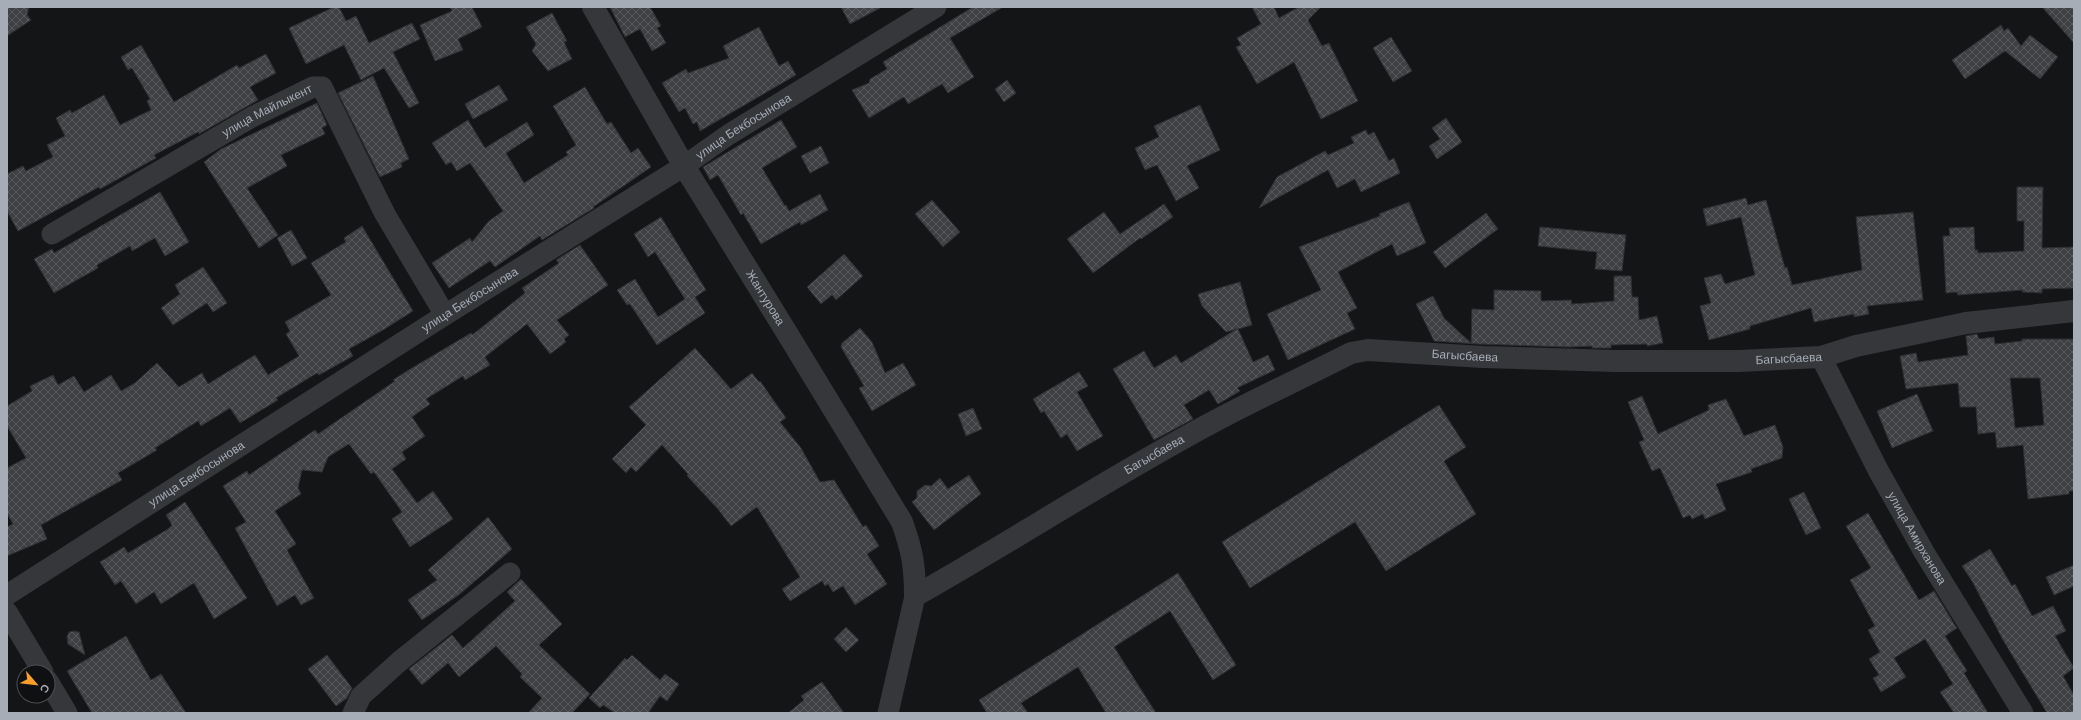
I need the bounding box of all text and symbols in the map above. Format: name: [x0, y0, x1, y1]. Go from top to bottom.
street label: улица Майлыкент: [219, 80, 315, 141]
street label: улица Бекбосынова: [693, 90, 795, 163]
street label: улица Бекбосынова: [419, 263, 521, 336]
street label: Жантурова: [742, 267, 789, 329]
street label: Багысбаева: [1431, 346, 1499, 365]
street label: Багысбаева: [1755, 349, 1823, 368]
street label: Багысбаева: [1121, 431, 1187, 478]
street label: улица Бекбосынова: [146, 437, 248, 510]
street label: улица Амирханова: [1884, 489, 1950, 588]
north arrow: [16, 664, 56, 704]
text: С: [37, 682, 53, 696]

